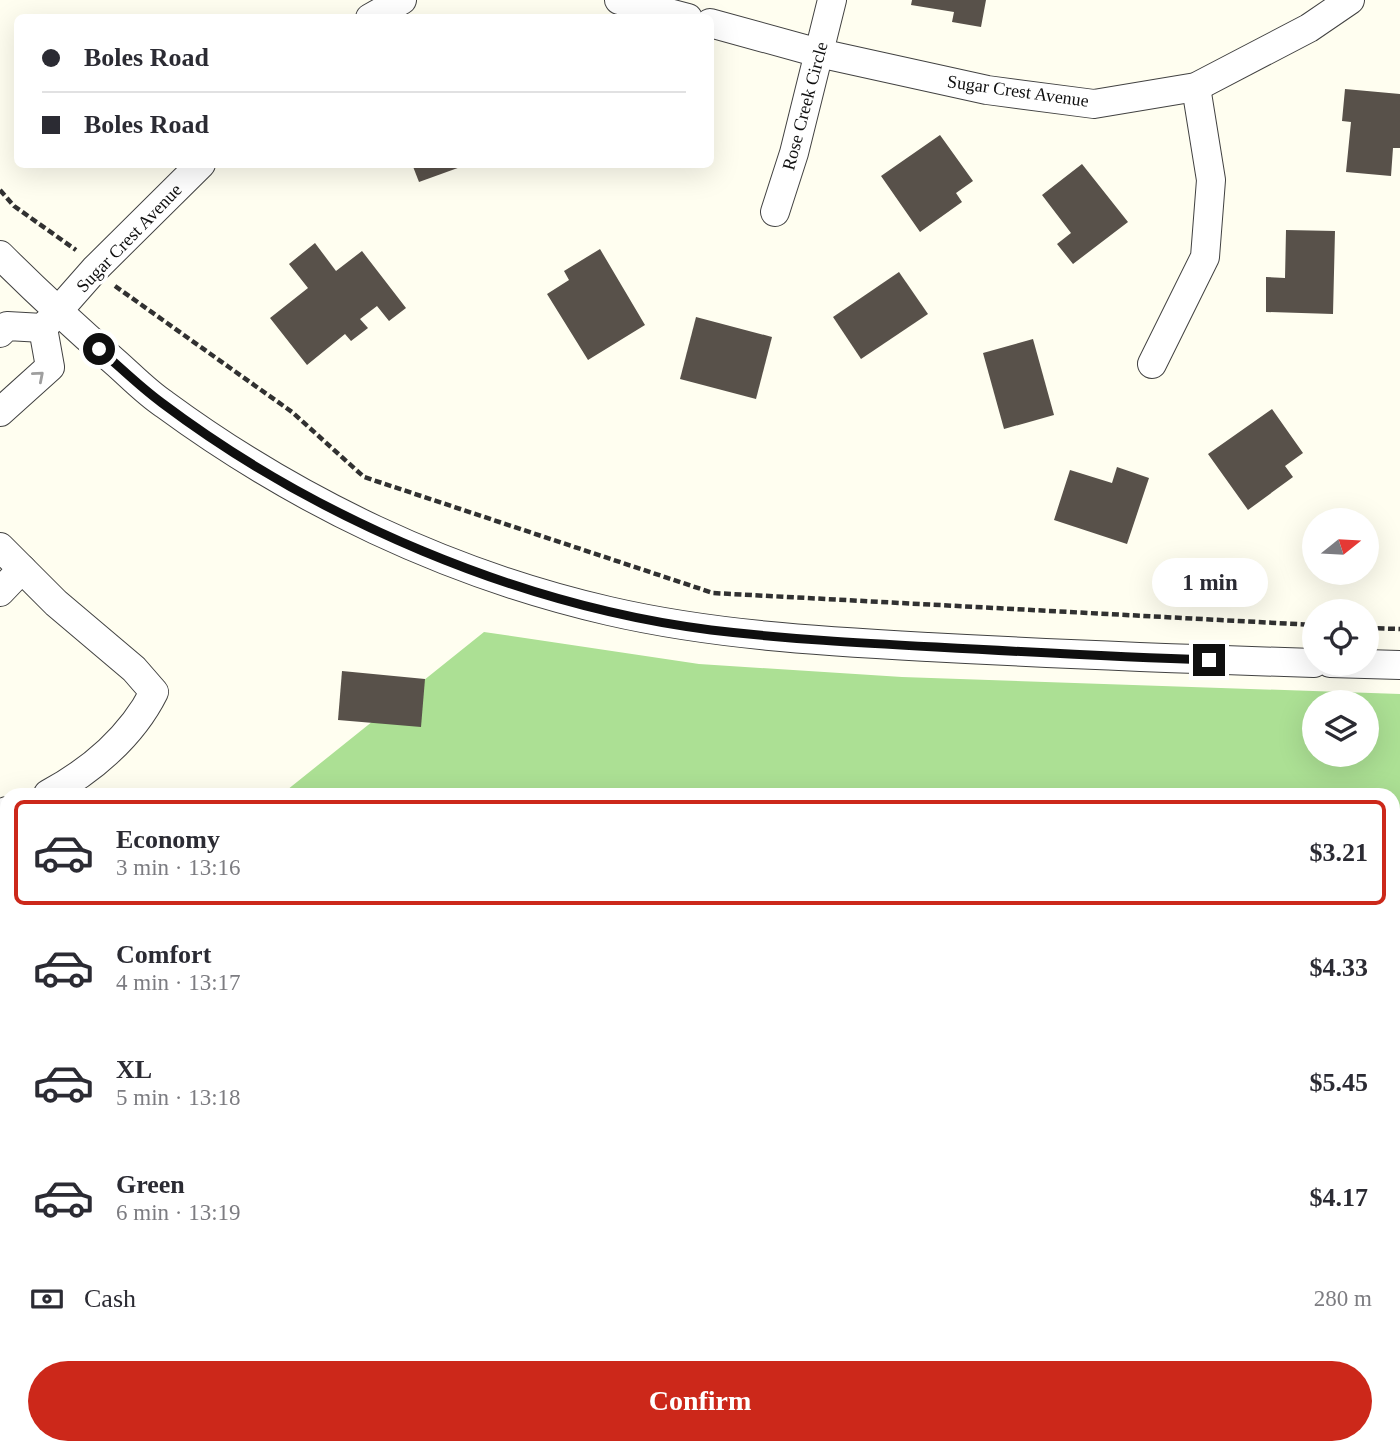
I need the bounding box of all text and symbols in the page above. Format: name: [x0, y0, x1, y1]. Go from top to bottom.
street label: Rose Creek Circle: [778, 40, 832, 172]
text: Boles Road: [84, 43, 209, 72]
street label: Sugar Crest Avenue: [946, 71, 1090, 111]
text: Boles Road: [84, 110, 209, 139]
street label: Sugar Crest Avenue: [72, 180, 186, 296]
route start: [83, 333, 115, 365]
one-way arrow: [31, 372, 44, 384]
north arrow: [1302, 508, 1379, 584]
map controls: [1302, 508, 1379, 767]
callout: 1 min: [1151, 558, 1267, 608]
text: 1 min: [1182, 570, 1238, 595]
button: locate: [1302, 599, 1379, 676]
route end: [1193, 644, 1225, 676]
button: layers: [1302, 690, 1379, 767]
icon: car: [32, 821, 95, 884]
text: Economy: [116, 825, 220, 854]
text: $3.21: [1310, 838, 1368, 867]
text: 3 min · 13:16: [116, 855, 241, 880]
icon: car: [32, 936, 95, 999]
text: Comfort: [116, 940, 211, 969]
text: $4.33: [1310, 953, 1368, 982]
text: 4 min · 13:17: [116, 970, 241, 995]
icon: car: [32, 1051, 95, 1114]
text: XL: [116, 1055, 152, 1084]
text: $5.45: [1310, 1068, 1368, 1097]
text: 5 min · 13:18: [116, 1085, 241, 1110]
icon: car: [32, 1166, 95, 1229]
text: Green: [116, 1170, 185, 1199]
text: $4.17: [1310, 1183, 1368, 1212]
text: 6 min · 13:19: [116, 1200, 241, 1225]
icon: cash: [28, 1280, 66, 1318]
text: Cash: [84, 1284, 136, 1313]
text: 280 m: [1314, 1286, 1372, 1311]
button: Confirm: [28, 1361, 1372, 1441]

